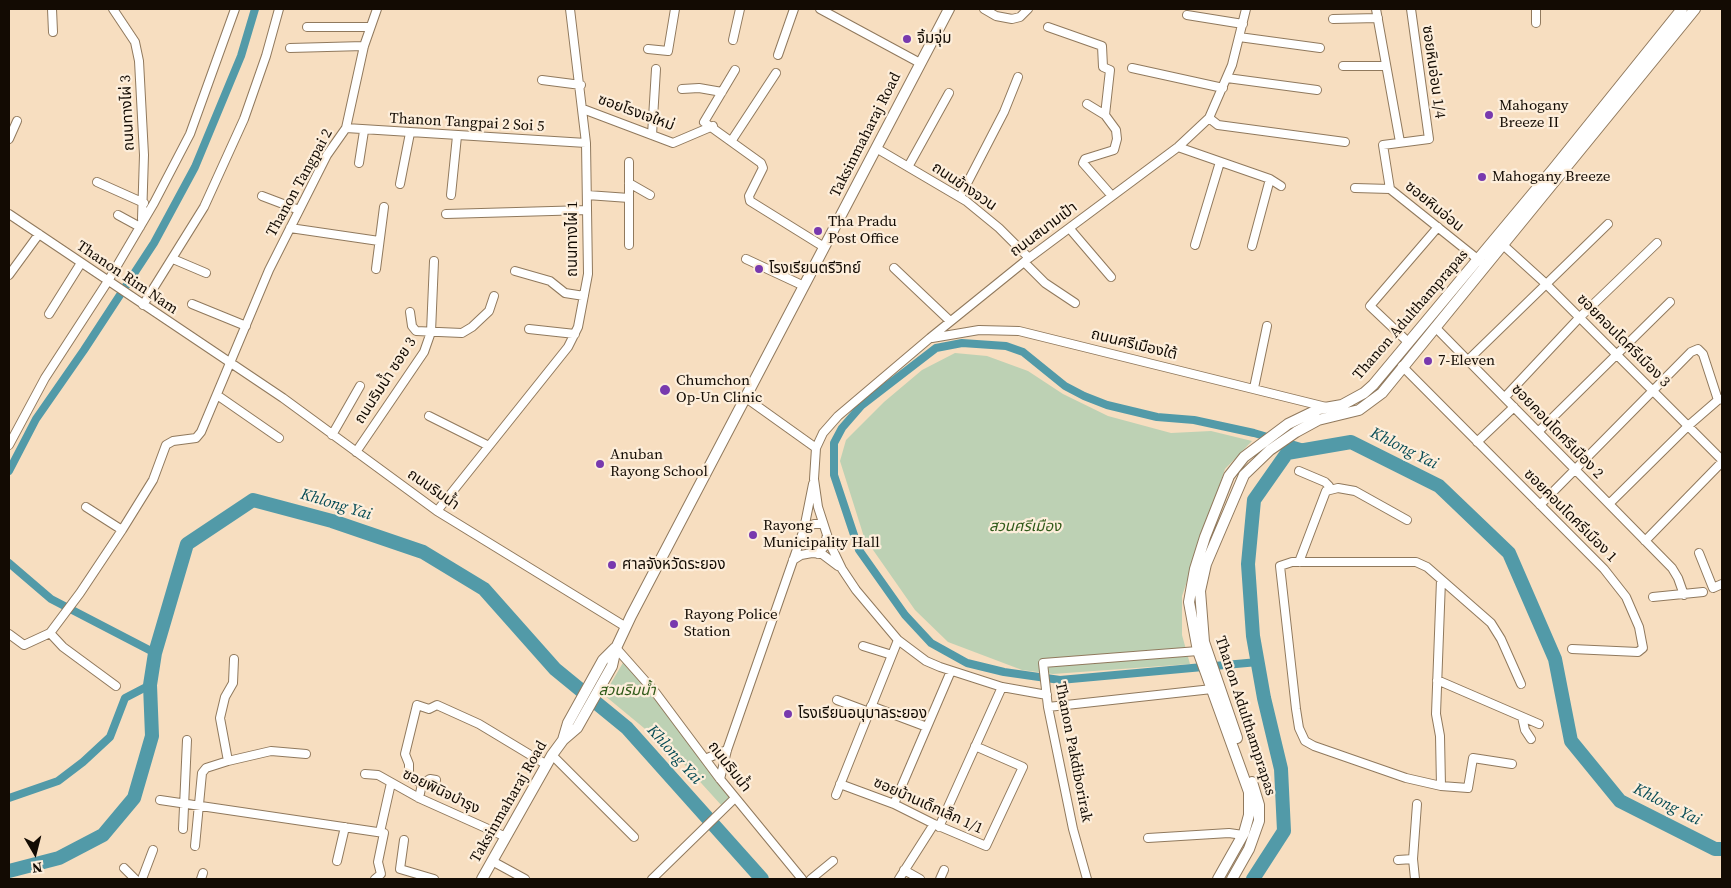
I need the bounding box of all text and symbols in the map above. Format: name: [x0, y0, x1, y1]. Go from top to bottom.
street label: ซอยหินอ่อน 1/4: [1418, 24, 1448, 120]
place label: จิ้มจุ่ม: [917, 30, 951, 48]
marker: จิ้มจุ่ม: [901, 33, 913, 45]
street label: Taksinmaharaj Road: [827, 70, 905, 200]
street label: ถนนทางไผ่ 3: [117, 75, 139, 151]
street label: ซอยโรงเจใหม่: [595, 91, 677, 135]
place label: Mahogany Breeze II: [1499, 97, 1568, 132]
marker: Mahogany Breeze II: [1483, 109, 1495, 121]
street label: Thanon Tangpai 2 Soi 5: [389, 110, 545, 136]
street label: Thanon Tangpai 2: [263, 126, 337, 240]
street label: ถนนข้างจวน: [928, 159, 1000, 215]
place label: Mahogany Breeze: [1492, 168, 1610, 186]
marker: Mahogany Breeze: [1476, 171, 1488, 183]
street label: ซอยหินอ่อน: [1401, 178, 1467, 236]
street label: ถนนสนามเป้า: [1007, 199, 1081, 261]
street label: ถนนทางไผ่ 1: [564, 201, 582, 277]
place label: Tha Pradu Post Office: [828, 213, 899, 248]
marker: Tha Pradu Post Office: [812, 225, 824, 237]
street label: Thanon Rim Nam: [73, 237, 181, 319]
street label: Thanon Adulthamprapas: [1350, 246, 1472, 384]
place label: โรงเรียนตรีวิทย์: [769, 260, 861, 278]
marker: โรงเรียนตรีวิทย์: [753, 263, 765, 275]
street label: ซอยคอนโดศรีเมือง 3: [1573, 291, 1673, 391]
street label: ถนนศรีเมืองใต้: [1089, 326, 1179, 364]
street label: ถนนริมน้ำ ซอย 3: [351, 334, 421, 428]
place label: 7-Eleven: [1438, 352, 1495, 370]
marker: 7-Eleven: [1422, 355, 1434, 367]
place label: Chumchon Op-Un Clinic: [676, 372, 762, 407]
street label: ซอยคอนโดศรีเมือง 2: [1507, 381, 1607, 483]
marker: Chumchon Op-Un Clinic: [658, 383, 672, 397]
water label: Khlong Yai: [1367, 424, 1441, 474]
place label: Anuban Rayong School: [610, 446, 708, 481]
marker: Anuban Rayong School: [594, 458, 606, 470]
street label: ถนนริมน้ำ: [404, 466, 462, 514]
street label: ซอยคอนโดศรีเมือง 1: [1520, 466, 1620, 566]
water label: Khlong Yai: [298, 485, 374, 525]
place label: Rayong Municipality Hall: [763, 517, 880, 552]
park label: สวนศรีเมือง: [989, 518, 1061, 536]
marker: Rayong Municipality Hall: [747, 529, 759, 541]
place label: ศาลจังหวัดระยอง: [622, 556, 725, 574]
marker: ศาลจังหวัดระยอง: [606, 559, 618, 571]
place label: Rayong Police Station: [684, 606, 778, 641]
marker: Rayong Police Station: [668, 618, 680, 630]
street label: Thanon Adulthamprapas: [1211, 634, 1279, 798]
street label: Thanon Pakdiborirak: [1051, 680, 1095, 824]
park label: สวนริมน้ำ: [599, 682, 655, 700]
place label: โรงเรียนอนุบาลระยอง: [798, 705, 927, 723]
marker: โรงเรียนอนุบาลระยอง: [782, 708, 794, 720]
water label: Khlong Yai: [642, 721, 706, 789]
street label: Taksinmaharaj Road: [467, 738, 551, 866]
street label: ถนนริมน้ำ: [704, 738, 754, 796]
street label: ซอยพินิจบำรุง: [399, 766, 483, 818]
street label: ซอยบ้านเด็กเล็ก 1/1: [870, 774, 986, 838]
water label: Khlong Yai: [1630, 780, 1704, 830]
north arrow: [10, 828, 60, 878]
text: N: [31, 857, 44, 878]

